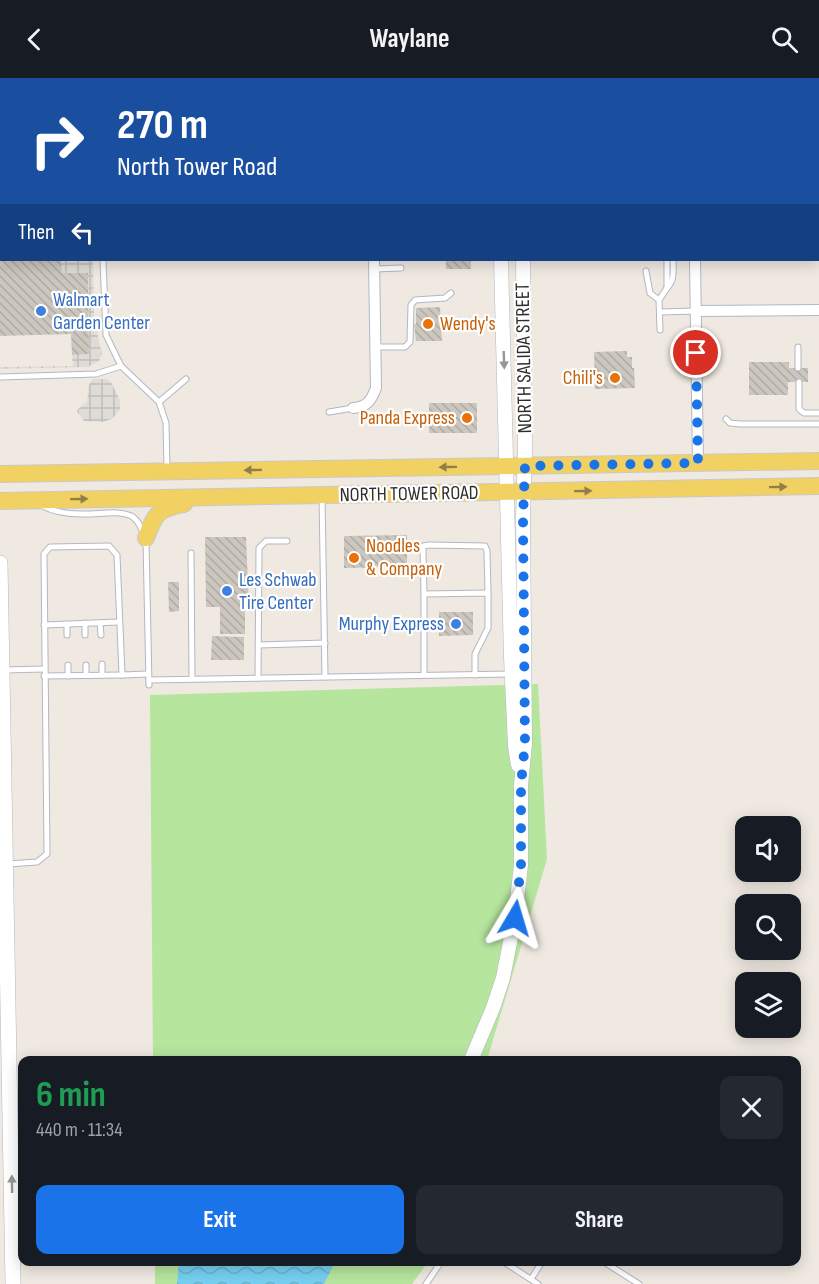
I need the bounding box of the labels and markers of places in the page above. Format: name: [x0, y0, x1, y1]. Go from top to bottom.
place label: Walmart Garden Center: [53, 288, 150, 335]
marker: Walmart Garden Center: [34, 304, 48, 318]
place label: Wendy's: [440, 312, 496, 336]
marker: Wendy's: [421, 317, 435, 331]
pin: [670, 327, 721, 378]
place label: Chili's: [563, 366, 603, 390]
marker: Chili's: [608, 371, 622, 385]
place label: Panda Express: [360, 406, 455, 430]
marker: Panda Express: [460, 411, 474, 425]
place label: Noodles & Company: [366, 534, 442, 581]
marker: Noodles & Company: [347, 551, 361, 565]
place label: Les Schwab Tire Center: [239, 568, 317, 615]
marker: Les Schwab Tire Center: [220, 584, 234, 598]
place label: Murphy Express: [339, 612, 444, 636]
marker: Murphy Express: [449, 617, 463, 631]

